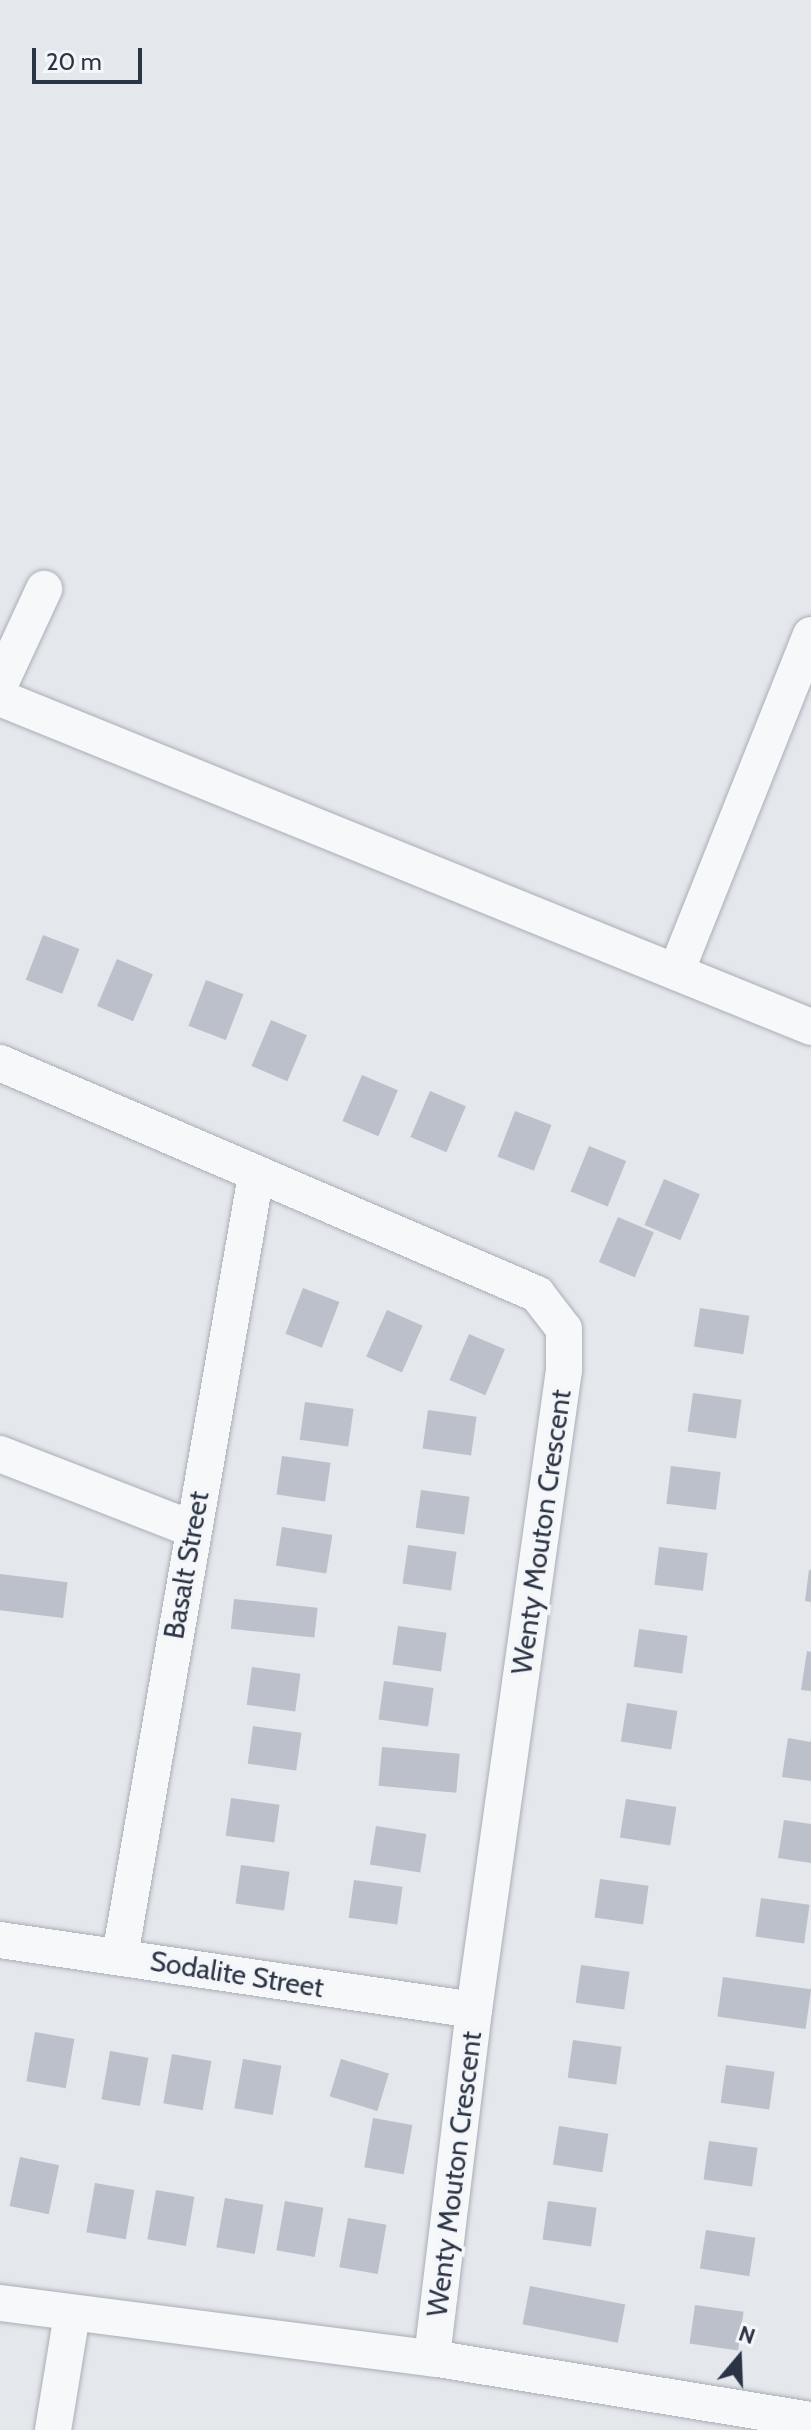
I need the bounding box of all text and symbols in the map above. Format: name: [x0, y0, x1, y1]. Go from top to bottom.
scale bar: [36, 32, 146, 82]
text: 20 m: [46, 47, 102, 76]
street label: Wenty Mouton Crescent: [504, 1387, 578, 1677]
street label: Basalt Street: [156, 1489, 216, 1641]
street label: Sodalite Street: [148, 1944, 326, 2004]
street label: Wenty Mouton Crescent: [420, 2029, 488, 2319]
north arrow: [699, 2318, 779, 2398]
text: N: [735, 2320, 759, 2350]

